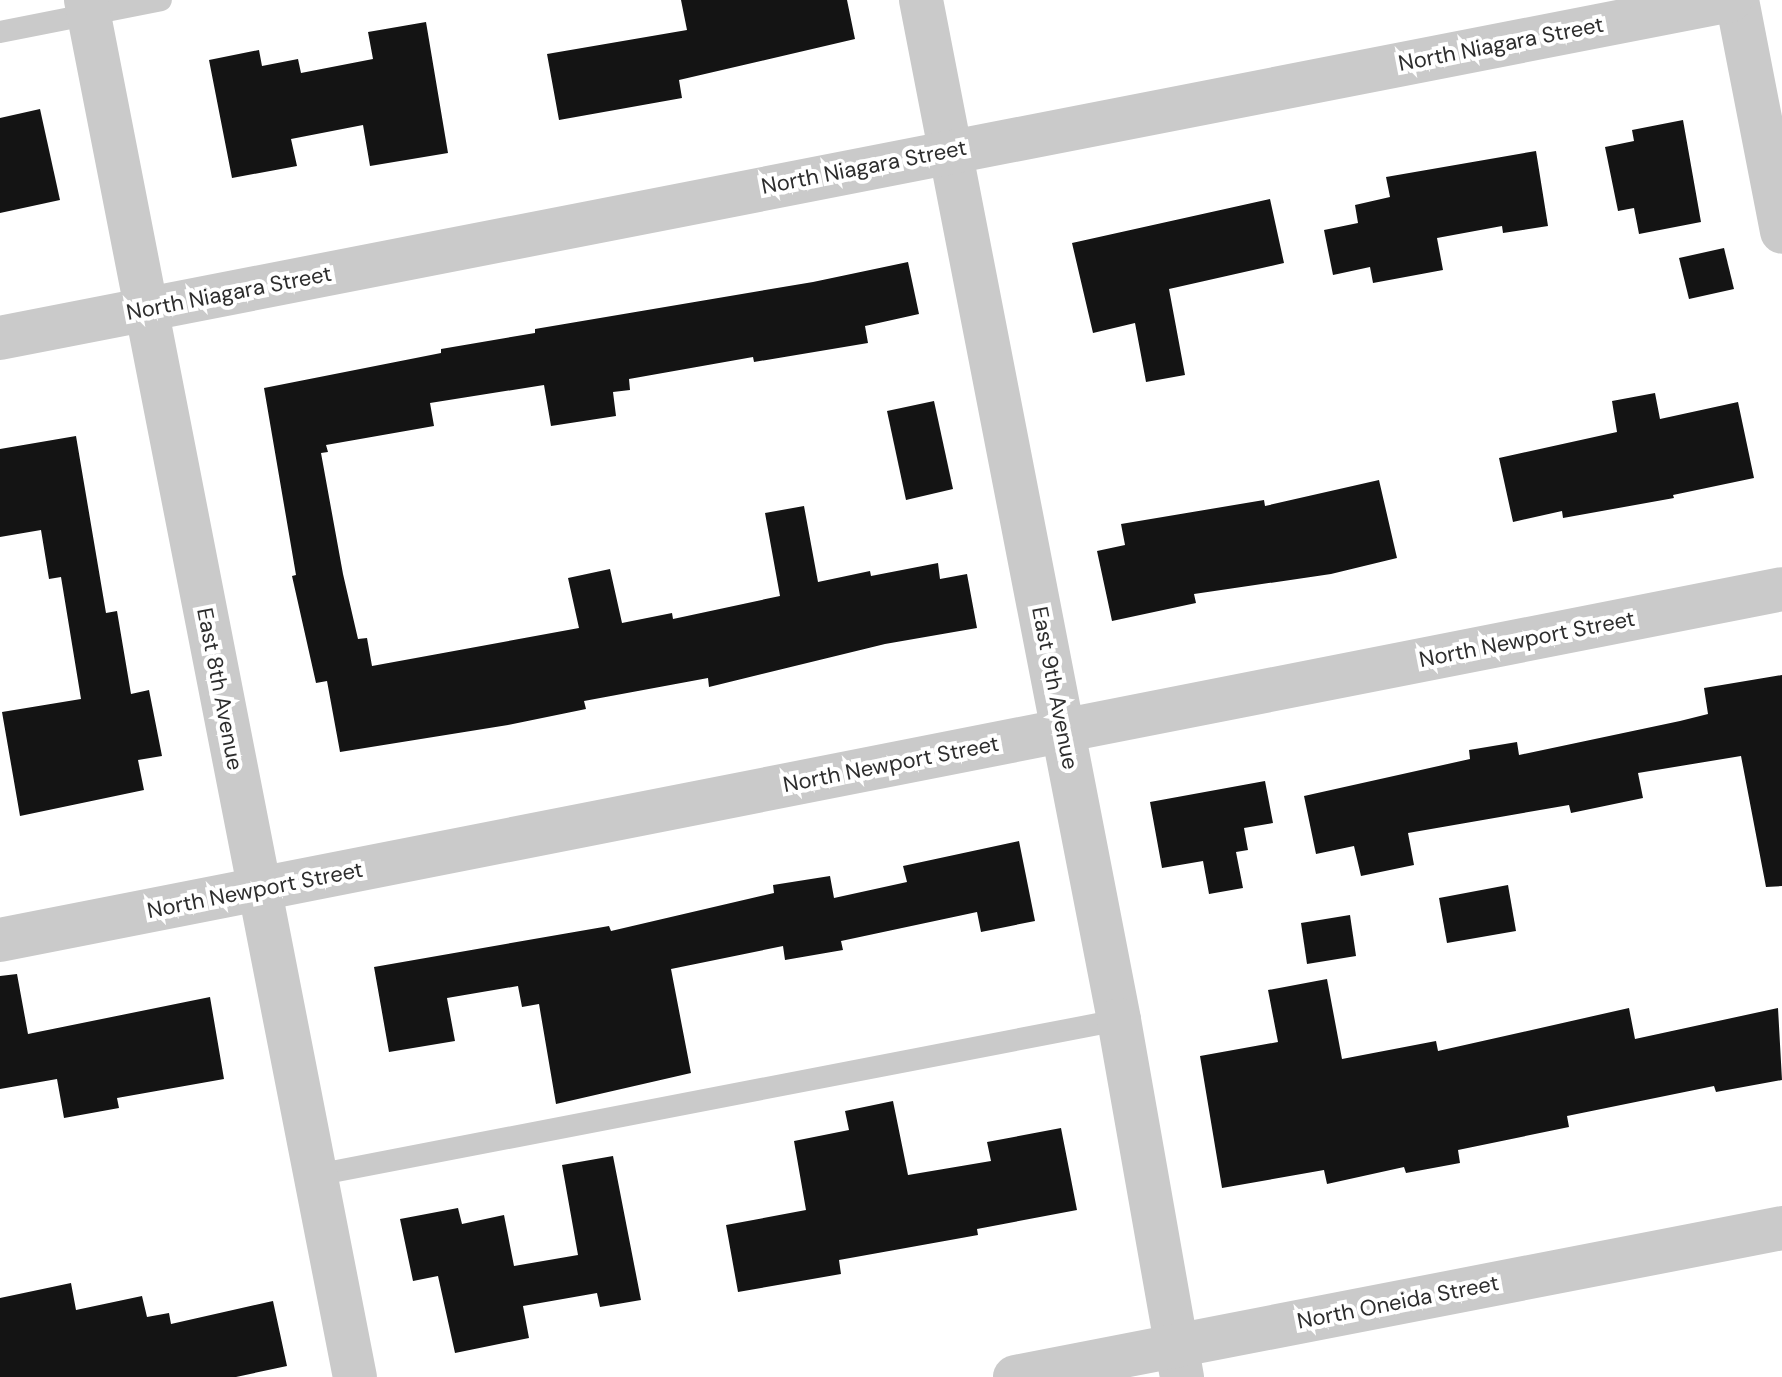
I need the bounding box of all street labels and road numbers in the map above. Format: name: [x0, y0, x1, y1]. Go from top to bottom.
street label: North Niagara Street: [1396, 11, 1606, 77]
street label: North Niagara Street: [759, 134, 969, 200]
street label: North Niagara Street: [124, 260, 334, 326]
street label: East 9th Avenue: [1026, 604, 1084, 772]
street label: North Newport Street: [1417, 605, 1637, 673]
street label: East 8th Avenue: [191, 606, 249, 772]
street label: North Newport Street: [781, 730, 1001, 798]
street label: North Newport Street: [145, 856, 365, 924]
street label: North Oneida Street: [1295, 1269, 1501, 1335]

